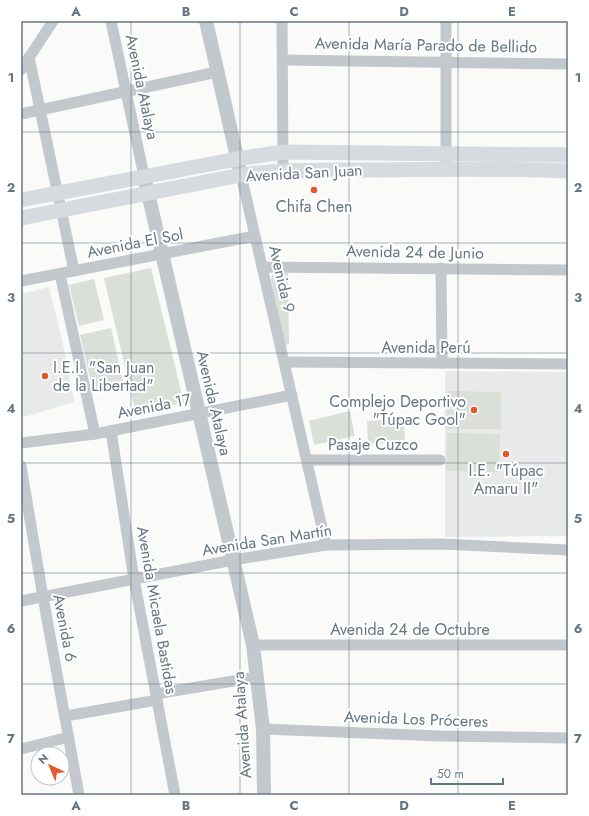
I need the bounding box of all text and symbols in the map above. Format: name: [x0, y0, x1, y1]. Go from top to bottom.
text: A: [70, 2, 81, 21]
text: B: [182, 2, 191, 21]
text: C: [289, 2, 299, 21]
text: D: [399, 2, 409, 21]
text: E: [508, 2, 516, 21]
street label: Avenida Atalaya: [120, 32, 164, 142]
street label: Avenida María Parado de Bellido: [315, 32, 538, 58]
text: 1: [8, 68, 14, 87]
text: 1: [575, 68, 581, 87]
street label: Avenida San Juan: [245, 158, 363, 188]
text: 2: [7, 178, 15, 197]
text: 2: [574, 178, 582, 197]
marker: Chifa Chen: [309, 185, 319, 195]
place label: Chifa Chen: [276, 195, 352, 218]
street label: Avenida El Sol: [85, 222, 185, 264]
street label: Avenida 24 de Junio: [346, 239, 484, 265]
street label: Avenida 9: [263, 243, 301, 315]
text: 3: [7, 288, 15, 307]
text: 3: [574, 288, 582, 307]
street label: Avenida Perú: [381, 336, 471, 359]
street label: Avenida Atalaya: [191, 348, 237, 458]
place label: I.E.I. "San Juan de la Libertad": [53, 356, 154, 397]
marker: I.E.I. "San Juan de la Libertad": [40, 371, 50, 381]
street label: Avenida 17: [115, 387, 193, 424]
place label: Complejo Deportivo "Túpac Gool": [329, 390, 466, 431]
text: 4: [6, 399, 16, 418]
text: 4: [573, 399, 583, 418]
marker: Complejo Deportivo "Túpac Gool": [469, 405, 479, 415]
street label: Pasaje Cuzco: [328, 433, 418, 456]
marker: I.E. "Túpac Amaru II": [501, 449, 511, 459]
place label: I.E. "Túpac Amaru II": [469, 459, 543, 500]
text: 5: [7, 509, 15, 528]
text: 5: [574, 509, 582, 528]
street label: Avenida San Martín: [200, 518, 334, 562]
street label: Avenida Micaela Bastidas: [131, 524, 183, 696]
street label: Avenida 6: [47, 592, 83, 664]
street label: Avenida 24 de Octubre: [330, 618, 490, 641]
text: 6: [7, 619, 16, 638]
text: 6: [574, 619, 583, 638]
street label: Avenida Atalaya: [227, 671, 257, 779]
street label: Avenida Los Próceres: [343, 705, 489, 733]
text: 7: [7, 729, 15, 748]
text: 7: [574, 729, 582, 748]
north arrow: [30, 746, 70, 786]
text: N: [34, 750, 52, 768]
scale bar: [431, 760, 503, 786]
text: 50 m: [437, 765, 464, 783]
text: A: [70, 796, 81, 815]
text: B: [182, 796, 191, 815]
text: C: [289, 796, 299, 815]
text: D: [399, 796, 409, 815]
text: E: [508, 796, 516, 815]

